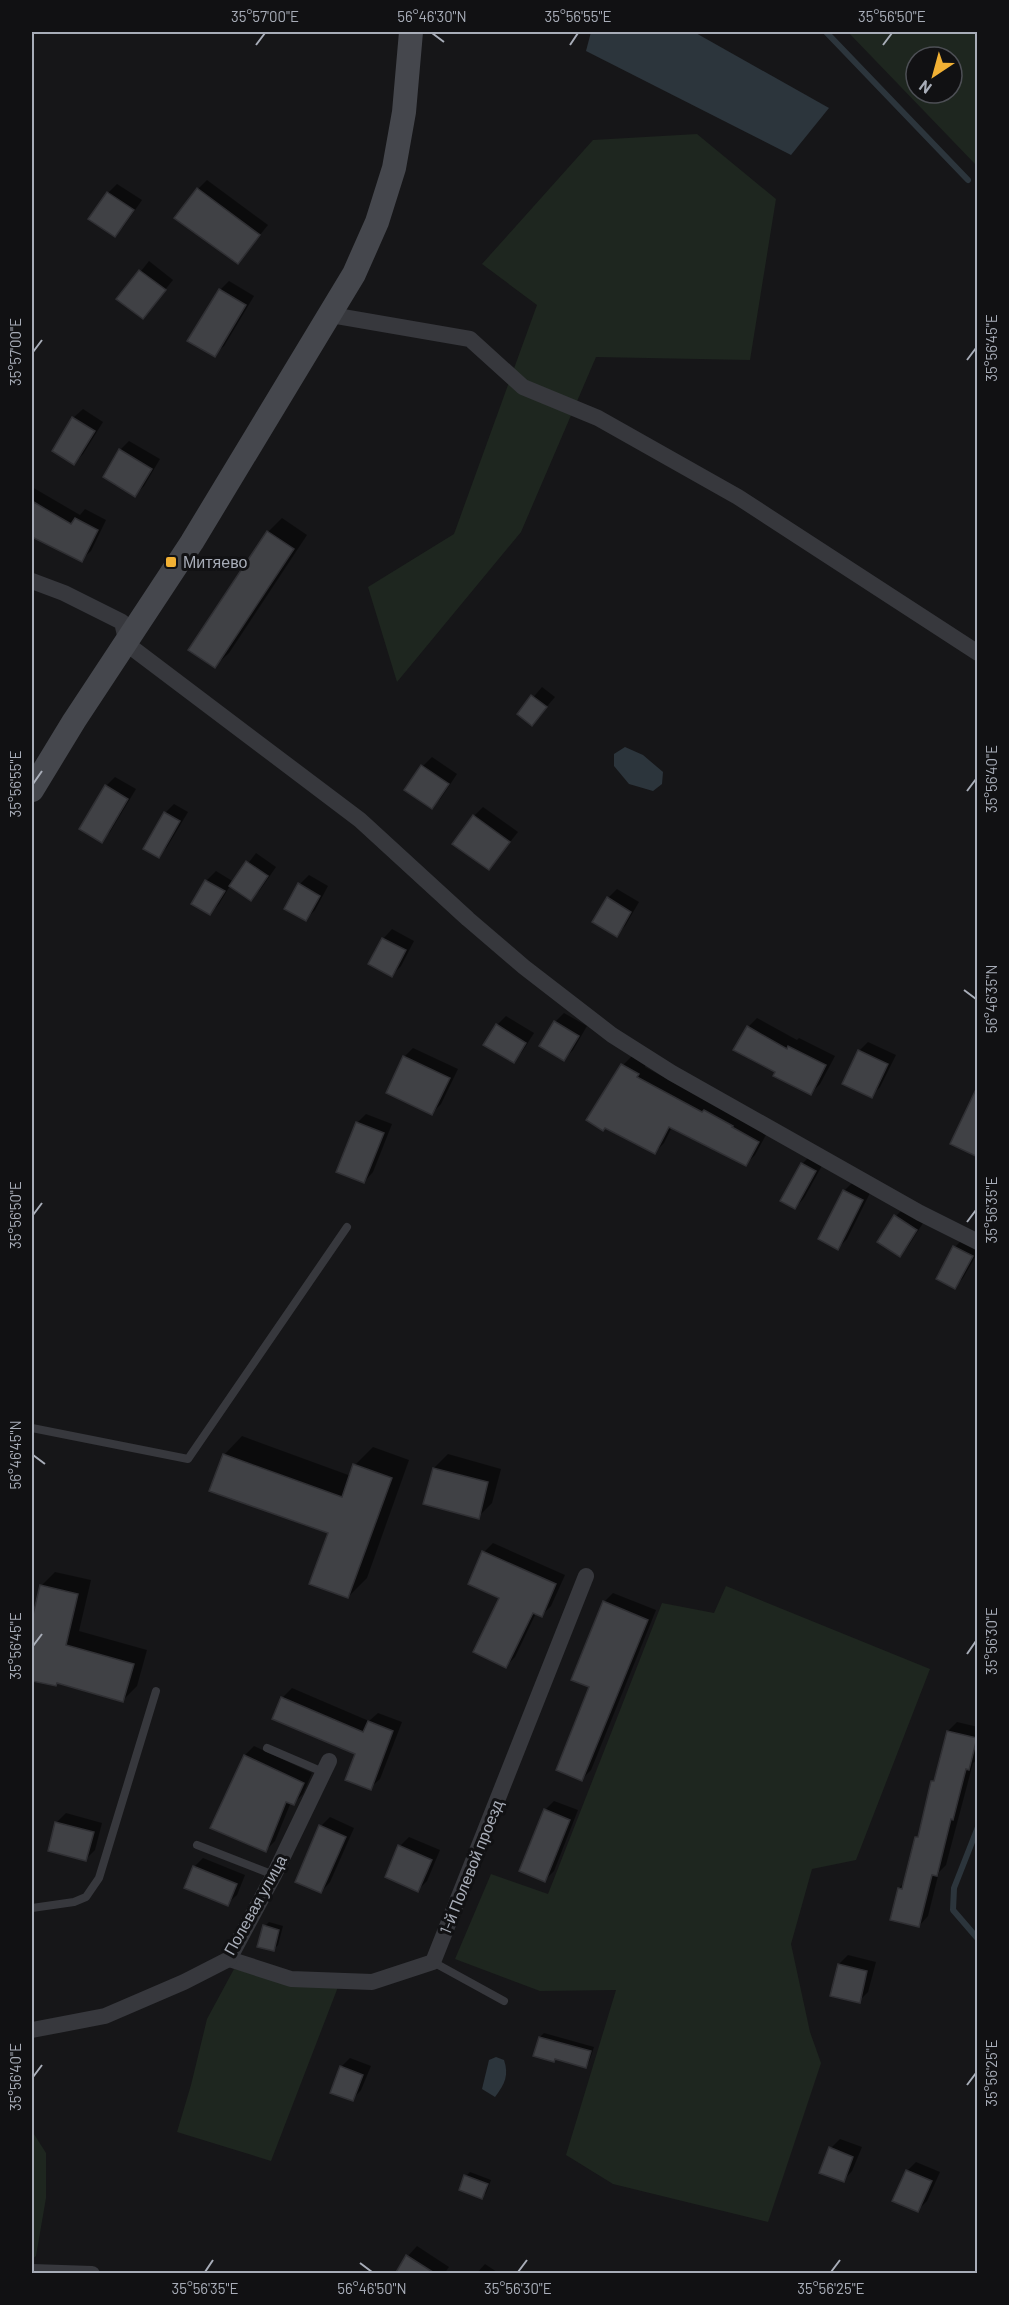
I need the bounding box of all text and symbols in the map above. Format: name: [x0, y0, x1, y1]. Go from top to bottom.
text: 35°57'00"E: [231, 7, 299, 25]
text: 56°46'30"N: [397, 7, 467, 25]
text: 35°56'55"E: [544, 7, 612, 25]
text: 35°56'50"E: [858, 7, 926, 25]
north arrow: [904, 45, 964, 105]
text: N: [915, 77, 935, 98]
text: 35°56'45"E: [982, 314, 1000, 382]
text: 35°57'00"E: [6, 318, 24, 386]
place label: Митяево: [183, 552, 247, 571]
marker: Митяево: [164, 555, 178, 569]
text: 35°56'40"E: [982, 745, 1000, 813]
text: 35°56'55"E: [6, 750, 24, 818]
text: 56°46'35"N: [982, 965, 1000, 1033]
text: 35°56'35"E: [982, 1176, 1000, 1244]
text: 35°56'50"E: [6, 1181, 24, 1249]
text: 56°46'45"N: [6, 1420, 24, 1490]
text: 35°56'30"E: [982, 1607, 1000, 1675]
text: 35°56'45"E: [6, 1612, 24, 1680]
street label: 1-й Полевой проезд: [435, 1796, 506, 1937]
street label: Полевая улица: [219, 1851, 290, 1958]
text: 35°56'25"E: [982, 2039, 1000, 2107]
text: 35°56'40"E: [6, 2043, 24, 2111]
text: 35°56'35"E: [171, 2279, 239, 2297]
text: 56°46'50"N: [337, 2279, 407, 2297]
text: 35°56'30"E: [484, 2279, 552, 2297]
text: 35°56'25"E: [797, 2279, 865, 2297]

